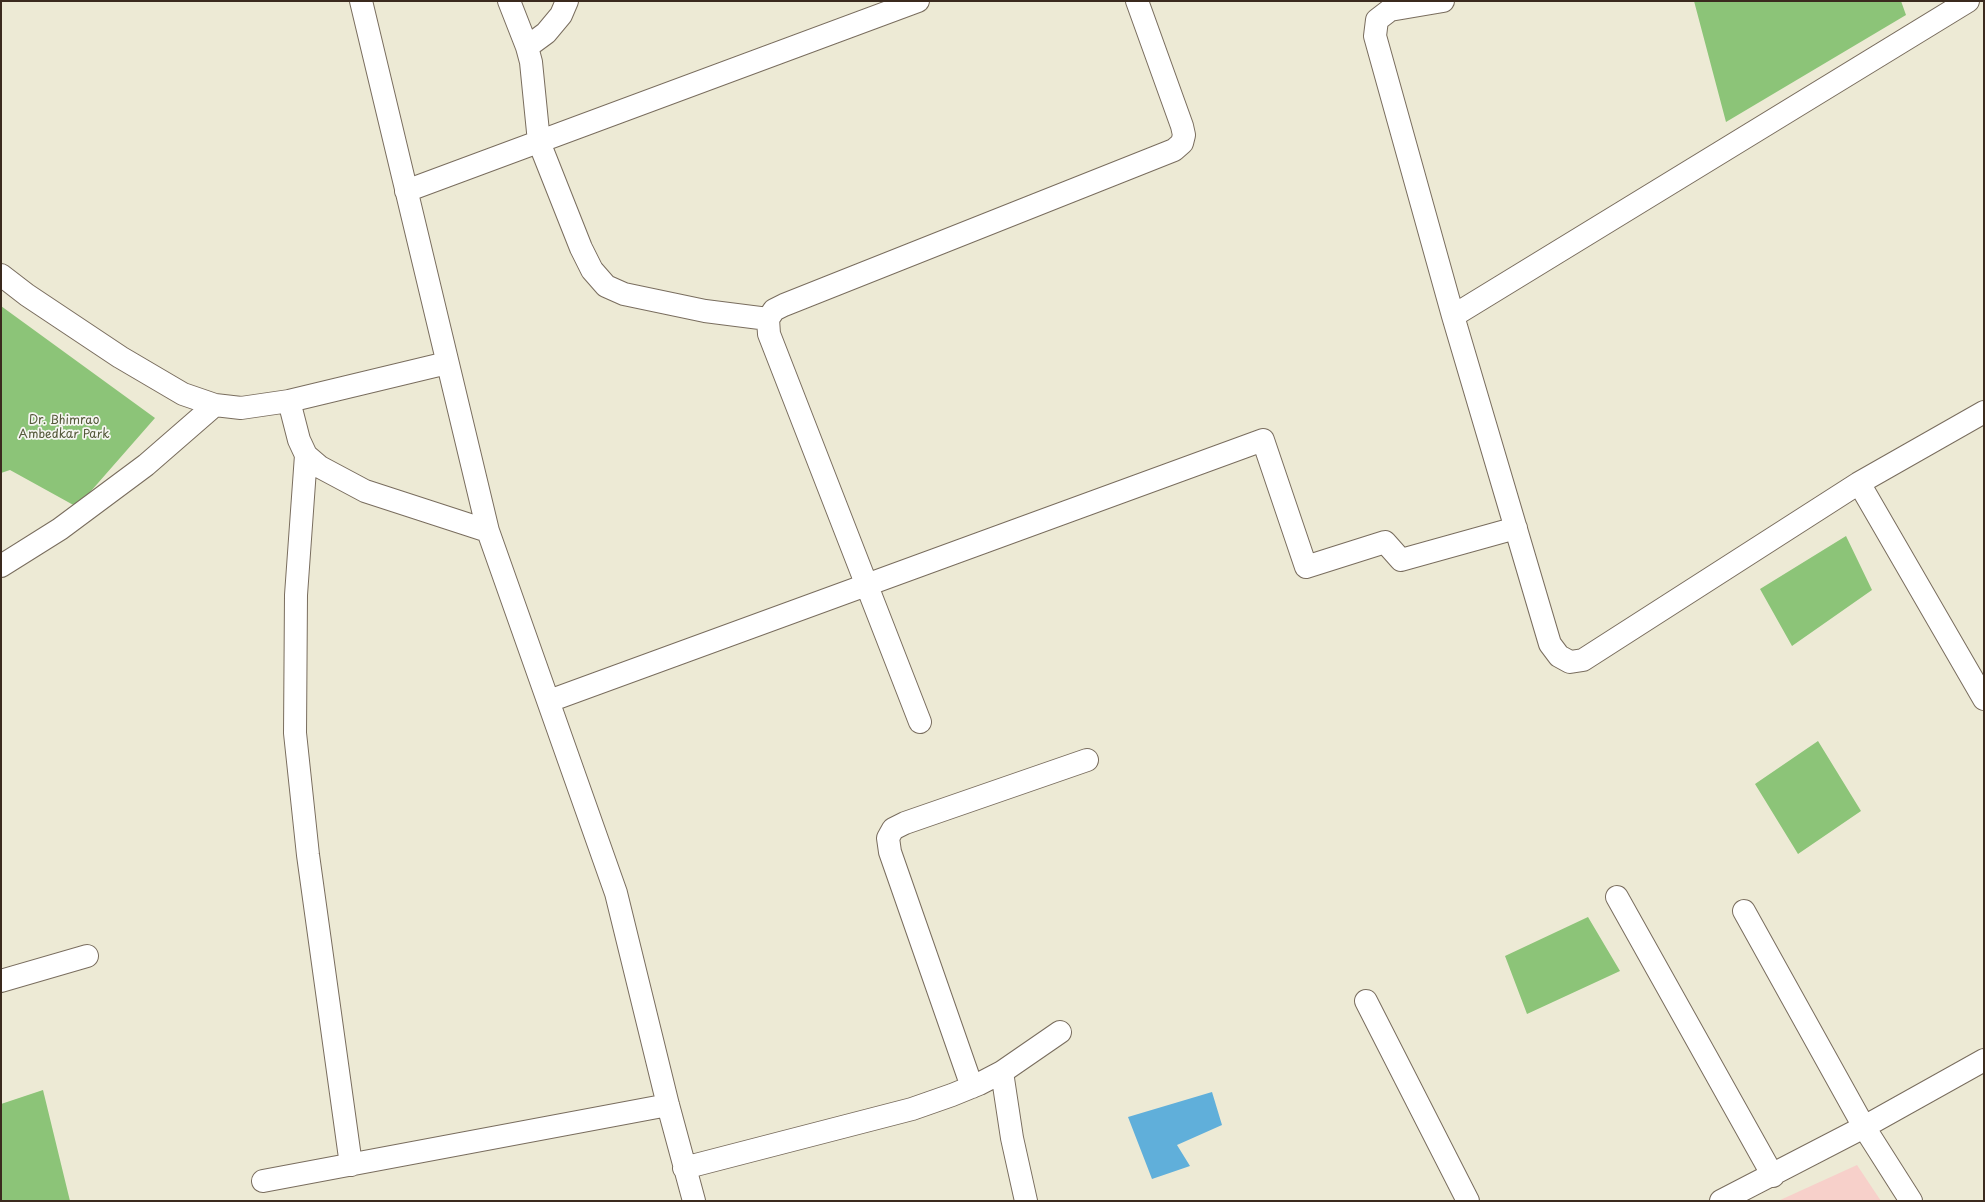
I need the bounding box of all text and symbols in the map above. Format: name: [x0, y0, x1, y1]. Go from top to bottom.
park label: Dr. Bhimrao Ambedkar Park: [19, 414, 109, 442]

